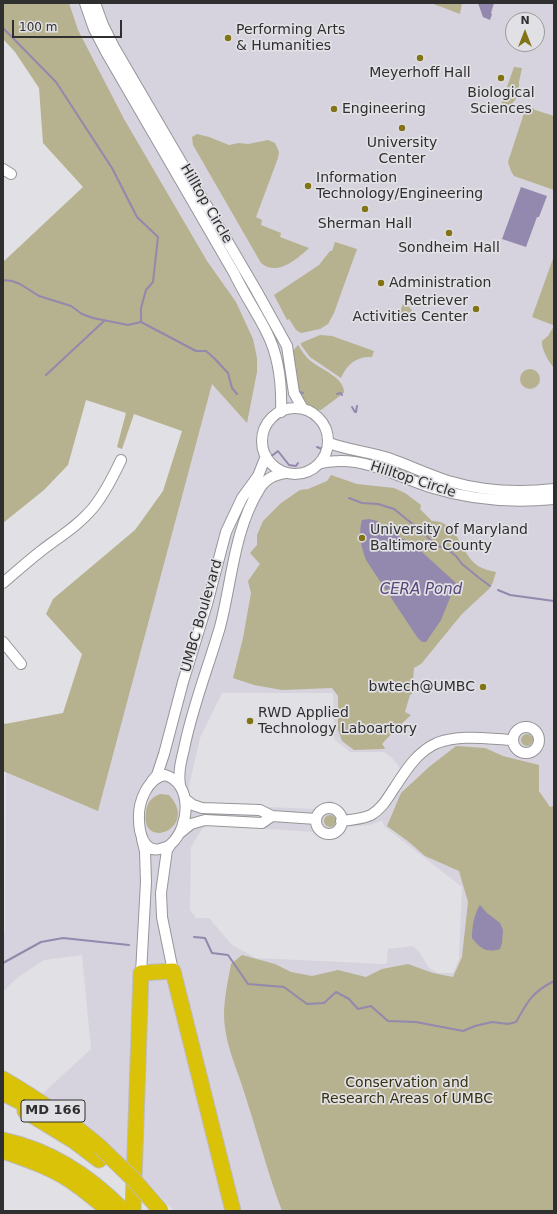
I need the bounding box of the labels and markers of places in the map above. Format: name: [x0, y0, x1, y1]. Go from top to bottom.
place label: Performing Arts & Humanities: [236, 22, 345, 54]
marker: Performing Arts & Humanities: [223, 33, 233, 43]
marker: Meyerhoff Hall: [415, 53, 425, 63]
place label: Meyerhoff Hall: [369, 65, 471, 81]
marker: Biological Sciences: [496, 73, 506, 83]
place label: Biological Sciences: [467, 85, 535, 118]
place label: Engineering: [342, 101, 426, 117]
marker: Engineering: [329, 104, 339, 114]
marker: University Center: [397, 123, 407, 133]
place label: University Center: [367, 135, 437, 168]
place label: Information Technology/Engineering: [316, 170, 483, 202]
marker: Information Technology/Engineering: [303, 181, 313, 191]
marker: Sherman Hall: [360, 204, 370, 214]
place label: Sherman Hall: [318, 216, 412, 232]
marker: Sondheim Hall: [444, 228, 454, 238]
place label: Sondheim Hall: [398, 240, 500, 256]
place label: Administration: [389, 275, 491, 291]
marker: Administration: [376, 278, 386, 288]
place label: Retriever Activities Center: [353, 293, 468, 326]
marker: Retriever Activities Center: [471, 304, 481, 314]
place label: University of Maryland Baltimore County: [370, 522, 528, 554]
marker: University of Maryland Baltimore County: [357, 533, 367, 543]
place label: bwtech@UMBC: [369, 679, 475, 695]
marker: bwtech@UMBC: [478, 682, 488, 692]
place label: RWD Applied Technology Laboartory: [258, 705, 417, 738]
marker: RWD Applied Technology Laboartory: [245, 716, 255, 726]

